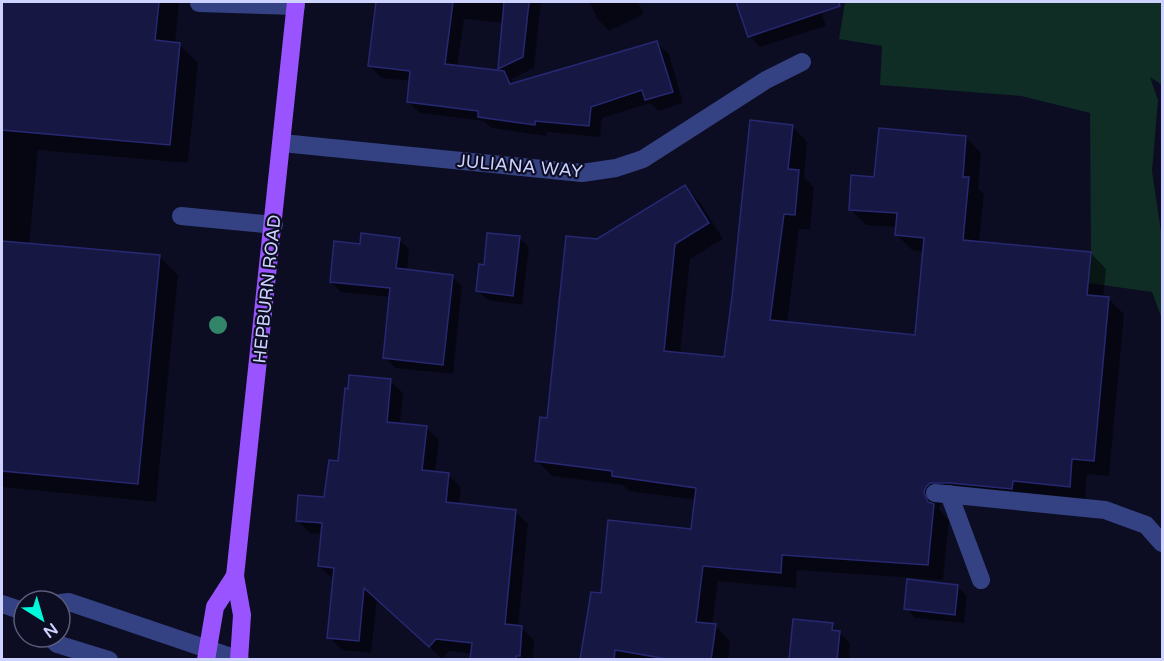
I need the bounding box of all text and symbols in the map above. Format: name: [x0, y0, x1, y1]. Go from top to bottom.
street label: JULIANA WAY: [456, 150, 584, 182]
street label: HEPBURN ROAD: [248, 214, 286, 364]
north arrow: [12, 589, 72, 649]
text: N: [39, 618, 62, 642]

